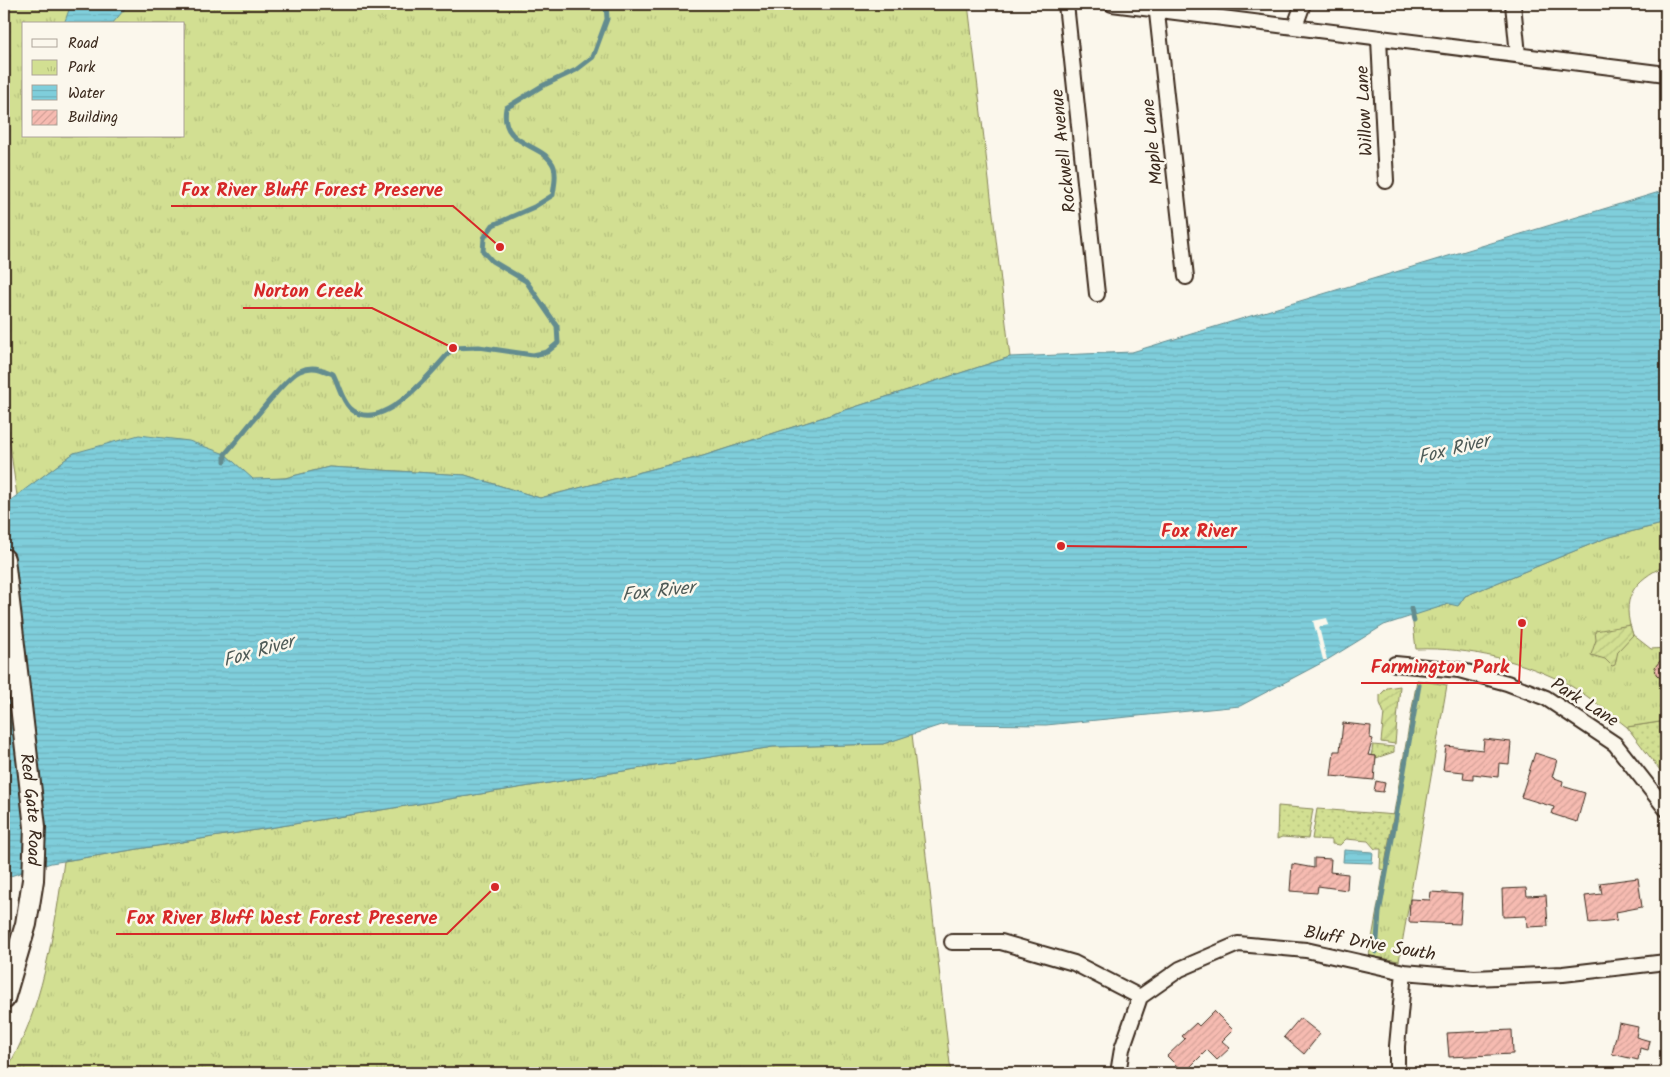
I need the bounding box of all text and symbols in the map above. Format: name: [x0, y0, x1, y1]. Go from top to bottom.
legend: [22, 22, 185, 138]
text: Road: [68, 32, 99, 56]
text: Park: [68, 56, 96, 80]
street label: Willow Lane: [1349, 65, 1382, 157]
text: Water: [68, 82, 105, 106]
street label: Rockwell Avenue: [1044, 87, 1085, 214]
street label: Maple Lane: [1135, 97, 1172, 187]
text: Building: [68, 106, 118, 130]
callout: Fox River Bluff Forest Preserve: [171, 172, 453, 206]
text: Fox River Bluff Forest Preserve: [181, 176, 443, 206]
callout: Norton Creek: [243, 274, 372, 308]
text: Norton Creek: [253, 277, 363, 307]
water label: Fox River: [1415, 426, 1496, 473]
callout: Fox River: [1151, 513, 1247, 547]
text: Fox River: [1161, 517, 1238, 547]
water label: Fox River: [620, 573, 700, 611]
water label: Fox River: [219, 626, 301, 676]
callout: Farmington Park: [1361, 649, 1519, 683]
text: Farmington Park: [1371, 653, 1510, 683]
street label: Park Lane: [1544, 671, 1624, 736]
street label: Red Gate Road: [11, 752, 48, 867]
callout: Fox River Bluff West Forest Preserve: [116, 900, 447, 934]
text: Fox River Bluff West Forest Preserve: [127, 904, 437, 934]
street label: Bluff Drive South: [1302, 919, 1438, 970]

